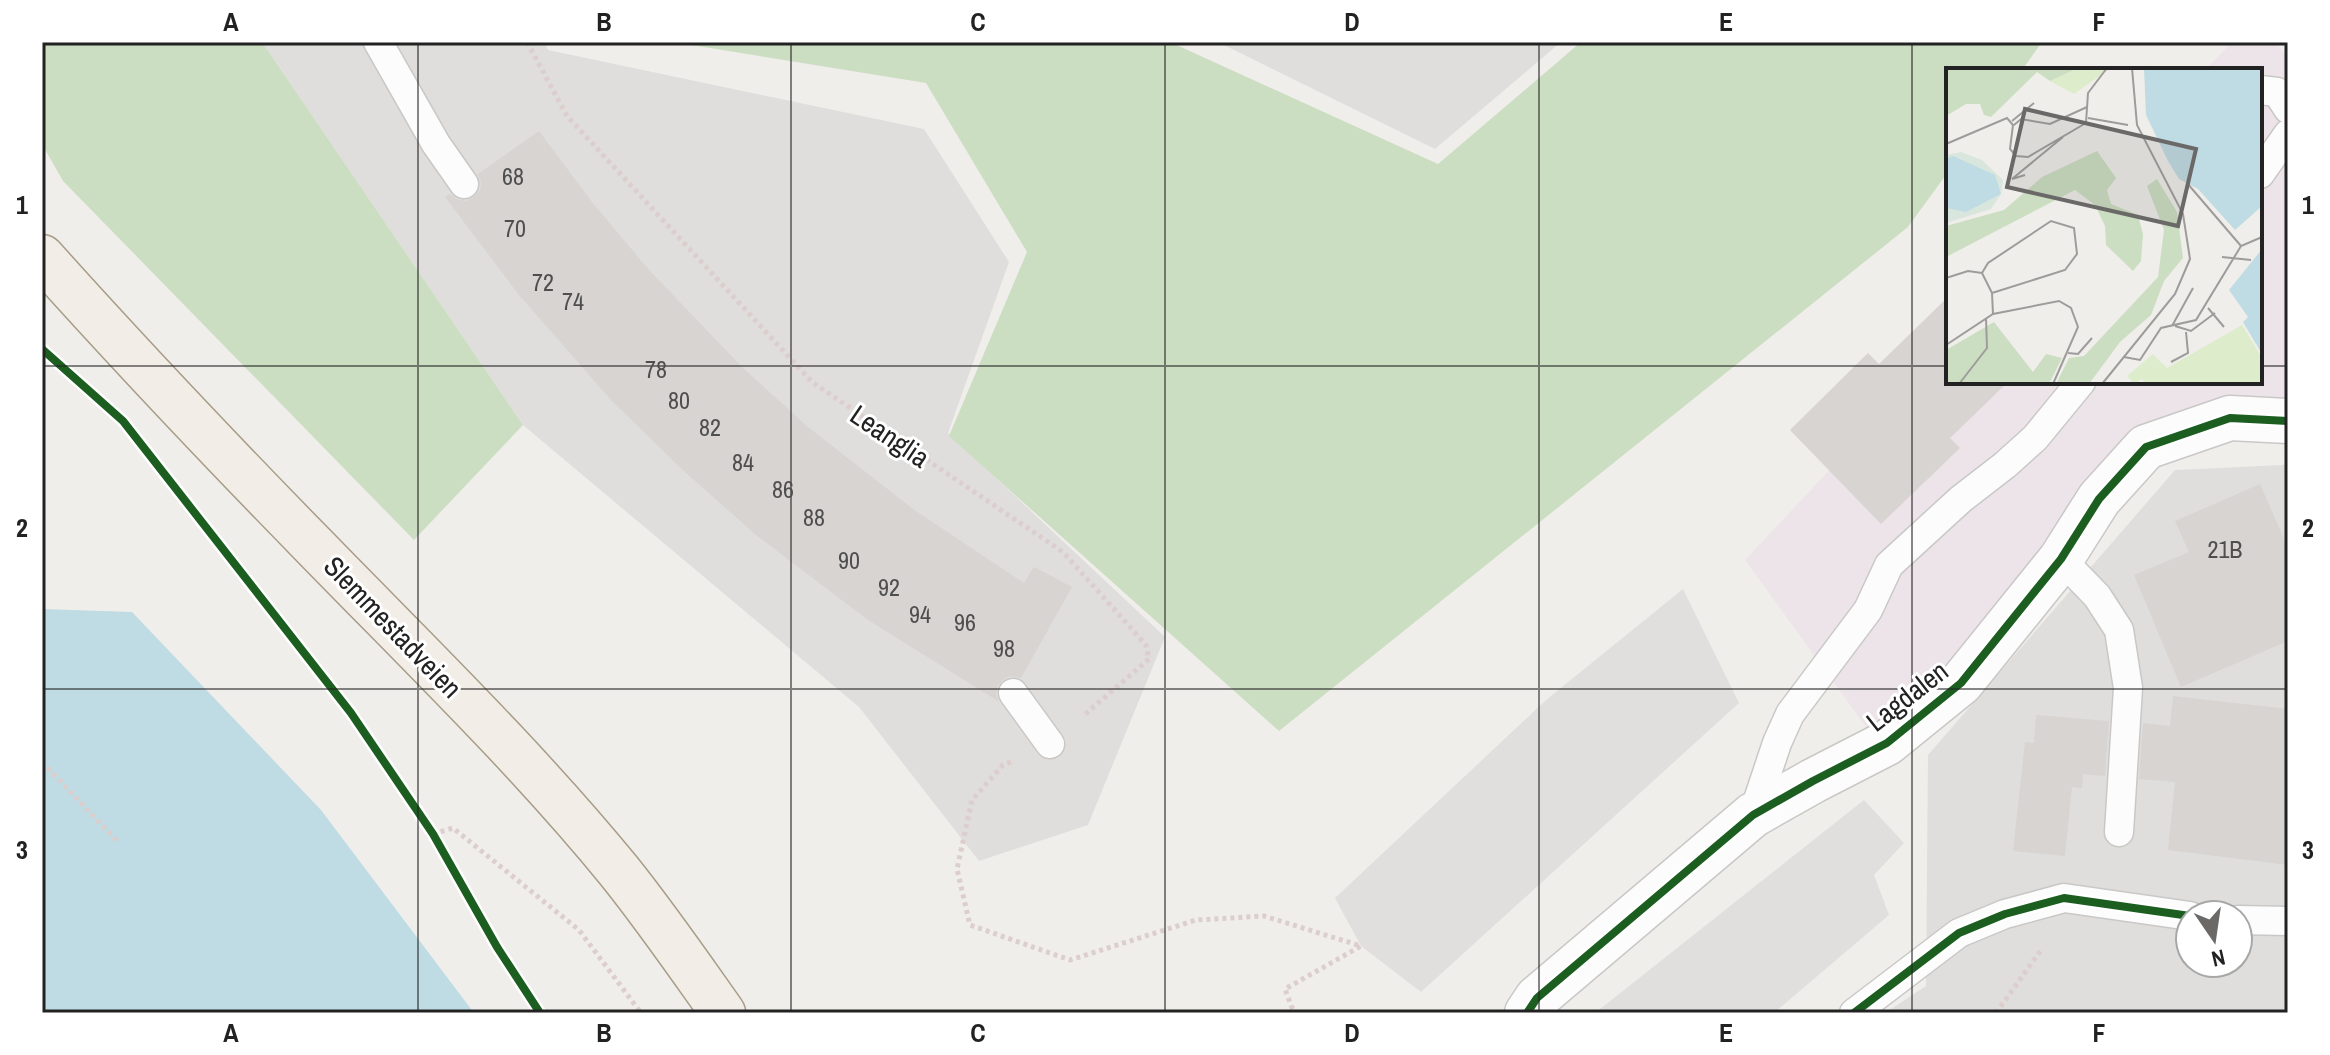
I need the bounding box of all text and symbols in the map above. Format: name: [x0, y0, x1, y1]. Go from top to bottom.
text: A: [223, 4, 239, 39]
text: B: [596, 4, 612, 39]
text: C: [970, 4, 986, 39]
text: D: [1344, 4, 1360, 39]
text: E: [1719, 4, 1733, 39]
text: F: [2092, 4, 2106, 39]
inset map: [1946, 68, 2262, 384]
house number: 68: [502, 160, 524, 192]
text: 1: [16, 187, 28, 222]
text: 1: [2302, 187, 2314, 222]
house number: 70: [504, 212, 526, 244]
house number: 72: [532, 266, 554, 298]
house number: 74: [562, 285, 584, 317]
house number: 78: [645, 353, 667, 385]
house number: 80: [668, 384, 690, 416]
street label: Leanglia: [843, 396, 937, 477]
house number: 82: [699, 411, 721, 443]
house number: 84: [732, 446, 754, 478]
house number: 86: [772, 473, 794, 505]
house number: 88: [803, 501, 825, 533]
text: 2: [16, 510, 28, 545]
text: 2: [2302, 510, 2314, 545]
house number: 21B: [2207, 533, 2243, 565]
house number: 90: [838, 544, 860, 576]
street label: Slemmestadveien: [316, 548, 470, 706]
house number: 92: [878, 571, 900, 603]
house number: 94: [909, 598, 931, 630]
house number: 96: [954, 606, 976, 638]
house number: 98: [993, 632, 1015, 664]
street label: Lagdalen: [1858, 652, 1956, 740]
text: 3: [16, 832, 28, 867]
text: 3: [2302, 832, 2314, 867]
north arrow: [2174, 899, 2254, 979]
text: N: [2209, 942, 2228, 975]
text: A: [223, 1015, 239, 1050]
text: B: [596, 1015, 612, 1050]
text: C: [970, 1015, 986, 1050]
text: D: [1344, 1015, 1360, 1050]
text: E: [1719, 1015, 1733, 1050]
text: F: [2092, 1015, 2106, 1050]

